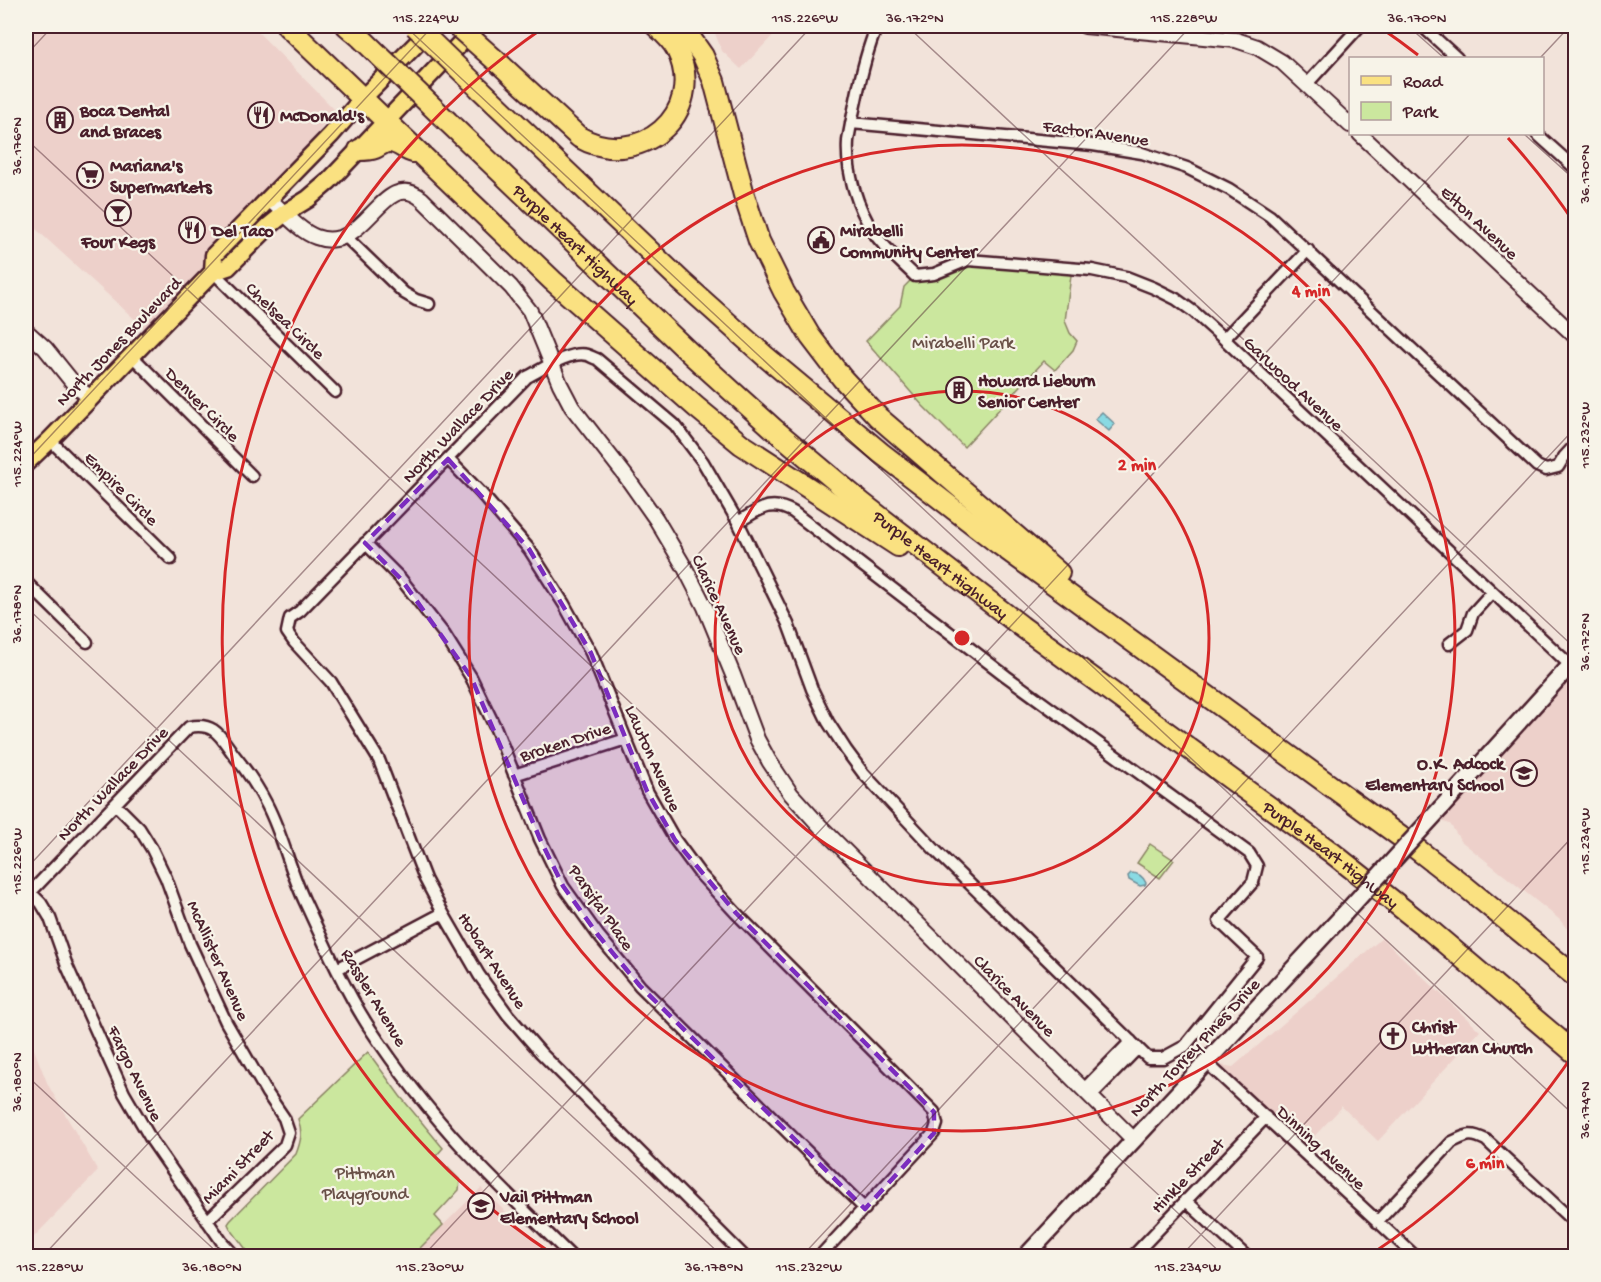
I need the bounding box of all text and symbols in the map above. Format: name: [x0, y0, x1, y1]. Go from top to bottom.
text: 115.224°W: [392, 10, 459, 28]
text: 115.226°W: [771, 10, 839, 28]
text: 36.172°N: [885, 10, 944, 28]
text: 115.228°W: [1149, 10, 1218, 28]
text: 36.170°N: [1386, 10, 1447, 28]
legend: [1349, 57, 1544, 135]
text: Road: [1403, 73, 1444, 94]
restaurant icon: McDonald's: [246, 100, 276, 130]
place label: Boca Dental and Braces: [79, 102, 170, 144]
text: Park: [1402, 103, 1439, 124]
building icon: Boca Dental and Braces: [45, 105, 75, 135]
place label: McDonald's: [280, 107, 365, 128]
text: 36.176°N: [9, 117, 27, 176]
street label: Factor Avenue: [1040, 117, 1151, 152]
text: 36.170°N: [1577, 144, 1595, 205]
place label: Mariana's Supermarkets: [110, 157, 213, 199]
supermarket icon: Mariana's Supermarkets: [75, 160, 105, 190]
street label: Purple Heart Highway: [506, 181, 642, 311]
street label: Elton Avenue: [1435, 182, 1522, 266]
bar icon: Four Kegs: [103, 198, 133, 228]
restaurant icon: Del Taco: [177, 215, 207, 245]
place label: Del Taco: [210, 222, 274, 243]
place label: Mirabelli Community Center: [839, 222, 979, 264]
public building icon: Mirabelli Community Center: [806, 225, 836, 255]
place label: Four Kegs: [80, 233, 156, 254]
street label: North Jones Boulevard: [53, 273, 188, 412]
street label: Chelsea Circle: [240, 279, 329, 365]
text: 4 min: [1291, 282, 1330, 303]
street label: Garwood Avenue: [1238, 333, 1347, 437]
park label: Mirabelli Park: [912, 334, 1016, 355]
street label: Denver Circle: [159, 363, 243, 448]
street label: North Wallace Drive: [399, 365, 519, 488]
place label: Howard Lieburn Senior Center: [978, 372, 1096, 414]
building icon: Howard Lieburn Senior Center: [944, 375, 974, 405]
text: 115.232°W: [1577, 401, 1595, 469]
text: 115.224°W: [9, 421, 27, 488]
street label: Empire Circle: [79, 448, 162, 532]
text: 2 min: [1118, 456, 1157, 477]
street label: Purple Heart Highway: [867, 507, 1012, 625]
street label: Clarice Avenue: [685, 552, 750, 659]
text: 36.178°N: [9, 584, 27, 644]
text: 36.172°N: [1577, 613, 1595, 672]
centre of rings: [952, 628, 972, 648]
street label: Lawton Avenue: [619, 703, 685, 816]
street label: Broken Drive: [517, 719, 615, 768]
street label: North Wallace Drive: [54, 723, 174, 846]
place label: O.K. Adcock Elementary School: [1365, 755, 1506, 797]
school or university icon: O.K. Adcock Elementary School: [1509, 758, 1539, 788]
street label: Purple Heart Highway: [1257, 797, 1402, 915]
text: 115.234°W: [1577, 808, 1595, 875]
text: 115.226°W: [9, 827, 27, 895]
street label: Parsifal Place: [562, 861, 638, 956]
street label: McAllister Avenue: [181, 898, 253, 1025]
street label: Hobart Avenue: [452, 909, 530, 1014]
street label: Rassler Avenue: [335, 945, 411, 1052]
street label: Clarice Avenue: [968, 951, 1059, 1043]
street label: North Torrey Pines Drive: [1126, 974, 1266, 1122]
place label: Christ Lutheran Church: [1411, 1018, 1533, 1060]
church icon: Christ Lutheran Church: [1378, 1021, 1408, 1051]
street label: Fargo Avenue: [101, 1022, 166, 1126]
text: 36.180°N: [9, 1052, 27, 1113]
text: 36.174°N: [1577, 1081, 1595, 1140]
street label: Dinning Avenue: [1271, 1102, 1370, 1196]
street label: Miami Street: [198, 1125, 281, 1209]
street label: Hinkle Street: [1148, 1134, 1231, 1219]
text: 6 min: [1466, 1154, 1505, 1175]
park label: Pittman Playground: [321, 1164, 410, 1206]
place label: Vail Pittman Elementary School: [499, 1188, 639, 1230]
school or university icon: Vail Pittman Elementary School: [466, 1191, 496, 1221]
text: 115.228°W: [15, 1259, 84, 1277]
text: 36.180°N: [181, 1259, 242, 1277]
text: 115.230°W: [395, 1259, 464, 1277]
text: 36.178°N: [684, 1259, 744, 1277]
text: 115.232°W: [775, 1259, 843, 1277]
text: 115.234°W: [1154, 1259, 1221, 1277]

